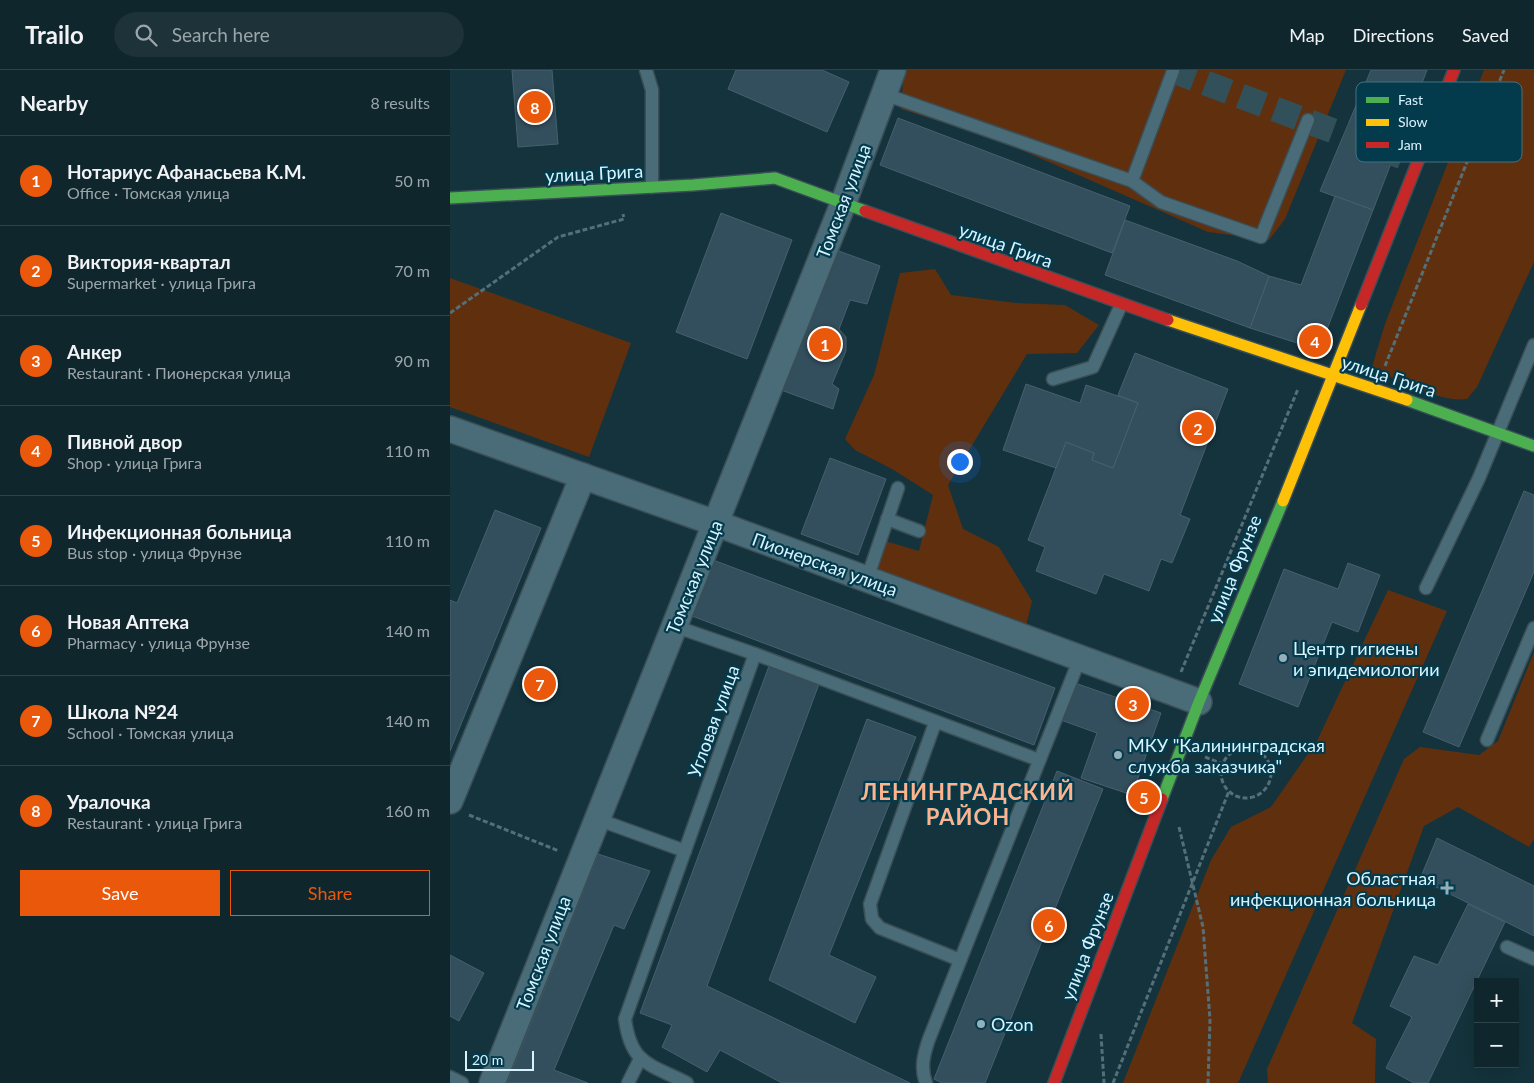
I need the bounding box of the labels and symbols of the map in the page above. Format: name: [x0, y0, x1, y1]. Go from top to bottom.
legend: [1356, 82, 1522, 162]
pin: 8: [519, 88, 551, 126]
text: Fast: [1398, 91, 1423, 108]
text: Slow: [1398, 113, 1428, 130]
text: Jam: [1398, 136, 1422, 153]
street label: Томская улица: [811, 141, 875, 261]
street label: улица Грига: [544, 159, 644, 187]
street label: улица Грига: [956, 218, 1056, 272]
pin: 4: [1299, 322, 1331, 360]
pin: 1: [809, 325, 841, 363]
street label: улица Грига: [1339, 350, 1439, 402]
pin: 2: [1182, 409, 1214, 447]
your location: [947, 449, 973, 475]
street label: улица Фрунзе: [1202, 512, 1266, 626]
street label: Томская улица: [661, 517, 727, 637]
street label: Пионерская улица: [749, 528, 901, 600]
place label: Центр гигиены и эпидемиологии: [1293, 637, 1440, 680]
marker: Центр гигиены и эпидемиологии: [1277, 652, 1289, 664]
street label: Угловая улица: [683, 662, 743, 780]
pin: 7: [524, 665, 556, 703]
pin: 3: [1117, 685, 1149, 723]
place label: МКУ "Калининградская служба заказчика": [1128, 734, 1325, 777]
marker: МКУ "Калининградская служба заказчика": [1112, 749, 1124, 761]
district label: ЛЕНИНГРАДСКИЙ РАЙОН: [860, 778, 1075, 830]
pin: 5: [1128, 778, 1160, 816]
place label: Областная инфекционная больница: [1230, 867, 1436, 910]
marker: Областная инфекционная больница: [1440, 881, 1454, 895]
street label: улица Фрунзе: [1056, 889, 1118, 1003]
street label: Томская улица: [511, 893, 575, 1013]
pin: 6: [1033, 906, 1065, 944]
place label: Ozon: [991, 1013, 1033, 1035]
marker: Ozon: [975, 1018, 987, 1030]
scale bar: [465, 1048, 534, 1071]

